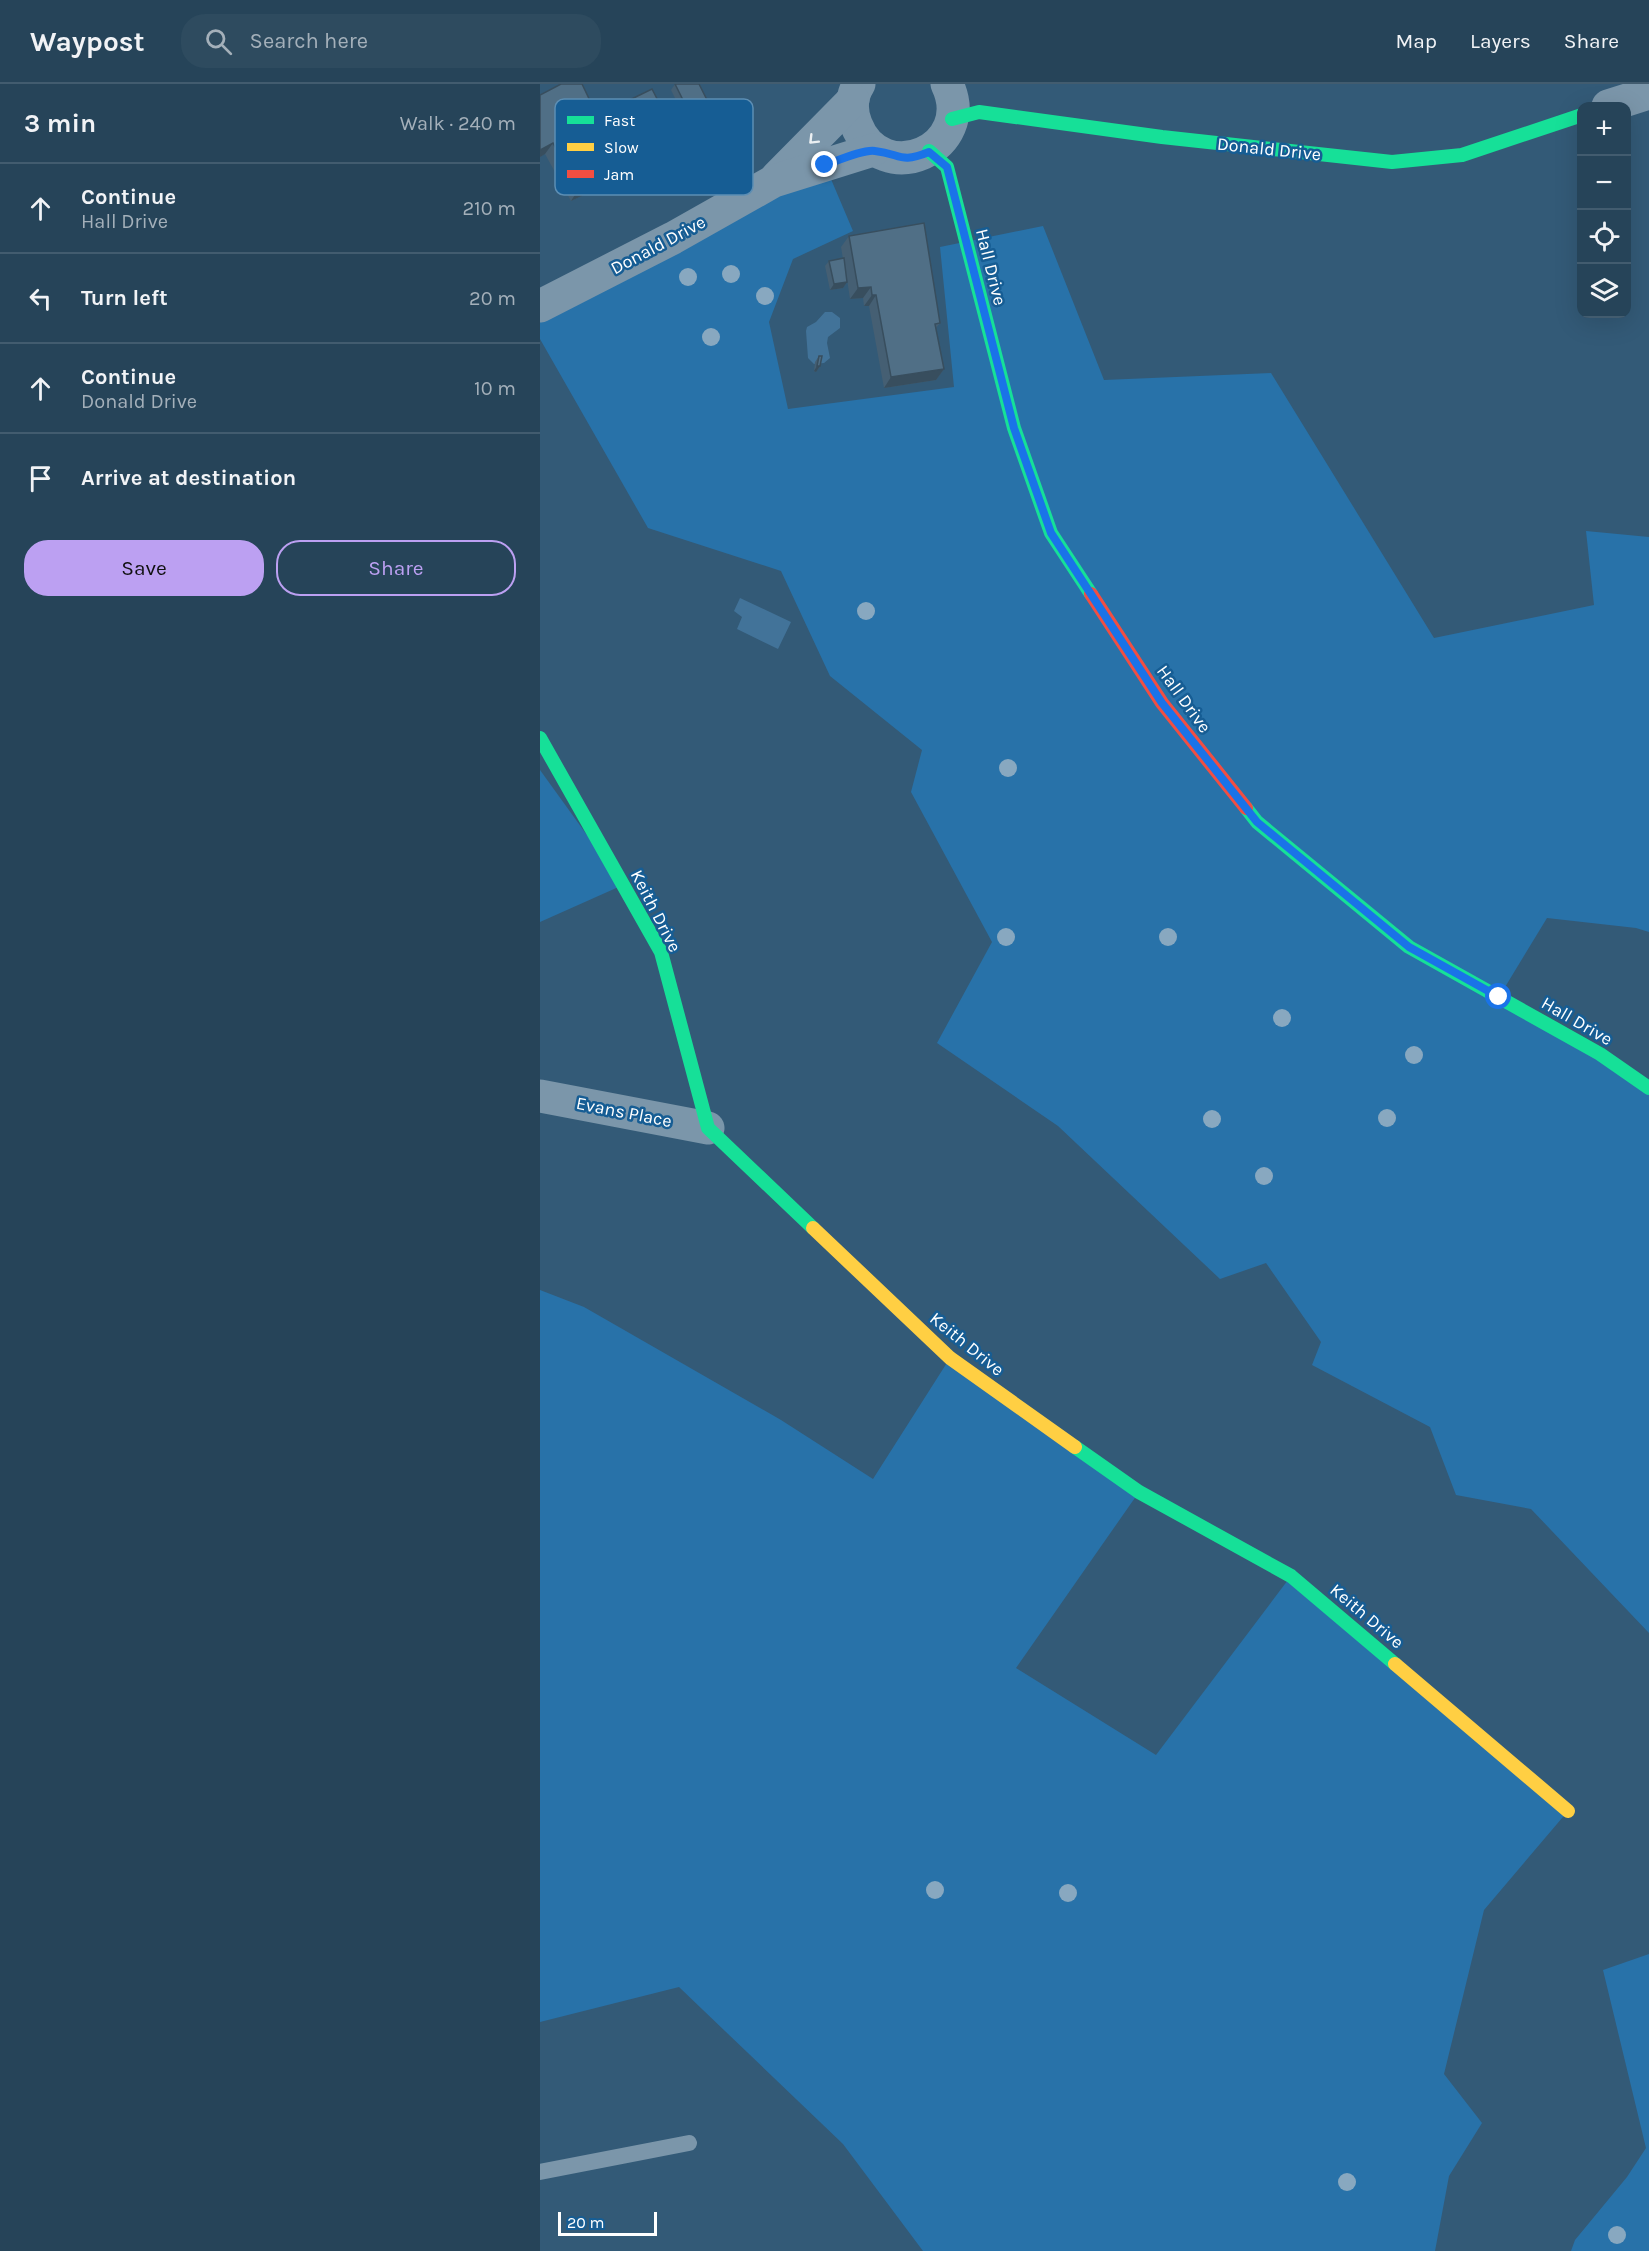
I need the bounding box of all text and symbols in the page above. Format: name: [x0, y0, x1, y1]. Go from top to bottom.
search box: [181, 14, 601, 68]
text: Waypost: [30, 25, 145, 58]
icon: search: [202, 25, 235, 58]
text: Search here: [250, 28, 368, 54]
text: Map: [1395, 29, 1437, 53]
text: Layers: [1470, 29, 1531, 53]
text: Share: [1564, 29, 1619, 53]
legend: [555, 99, 753, 195]
map controls: [1577, 102, 1631, 318]
button: +: [1577, 102, 1631, 156]
text: 3 min: [24, 108, 96, 139]
text: Fast: [604, 111, 635, 130]
text: Walk · 240 m: [400, 112, 516, 135]
one-way arrow: [810, 133, 821, 144]
street label: Donald Drive: [1216, 133, 1322, 165]
text: Slow: [604, 138, 639, 157]
route end: [811, 151, 837, 177]
button: −: [1577, 156, 1631, 210]
text: Jam: [604, 165, 634, 184]
text: Continue: [81, 184, 176, 210]
icon: ahead: [24, 192, 57, 225]
text: 210 m: [462, 197, 516, 220]
text: Hall Drive: [81, 210, 168, 233]
button: locate: [1577, 210, 1631, 264]
street label: Donald Drive: [607, 211, 709, 279]
street label: Hall Drive: [971, 226, 1011, 308]
button: layers: [1577, 264, 1631, 318]
icon: left: [24, 282, 57, 315]
text: Turn left: [81, 285, 168, 311]
text: 20 m: [469, 287, 516, 310]
text: Continue: [81, 364, 176, 390]
icon: ahead: [24, 372, 57, 405]
text: 10 m: [474, 377, 516, 400]
text: Donald Drive: [81, 390, 197, 413]
icon: arrive: [24, 462, 57, 495]
text: Arrive at destination: [81, 465, 296, 491]
button: Save: [24, 540, 264, 596]
button: Share: [276, 540, 516, 596]
street label: Hall Drive: [1152, 661, 1216, 737]
street label: Keith Drive: [626, 866, 686, 956]
route start: [1485, 983, 1511, 1009]
street label: Hall Drive: [1538, 992, 1616, 1050]
street label: Evans Place: [574, 1092, 674, 1132]
street label: Keith Drive: [925, 1307, 1009, 1381]
street label: Keith Drive: [1326, 1579, 1408, 1653]
scale bar: [558, 2209, 657, 2236]
text: 20 m: [567, 2213, 605, 2232]

